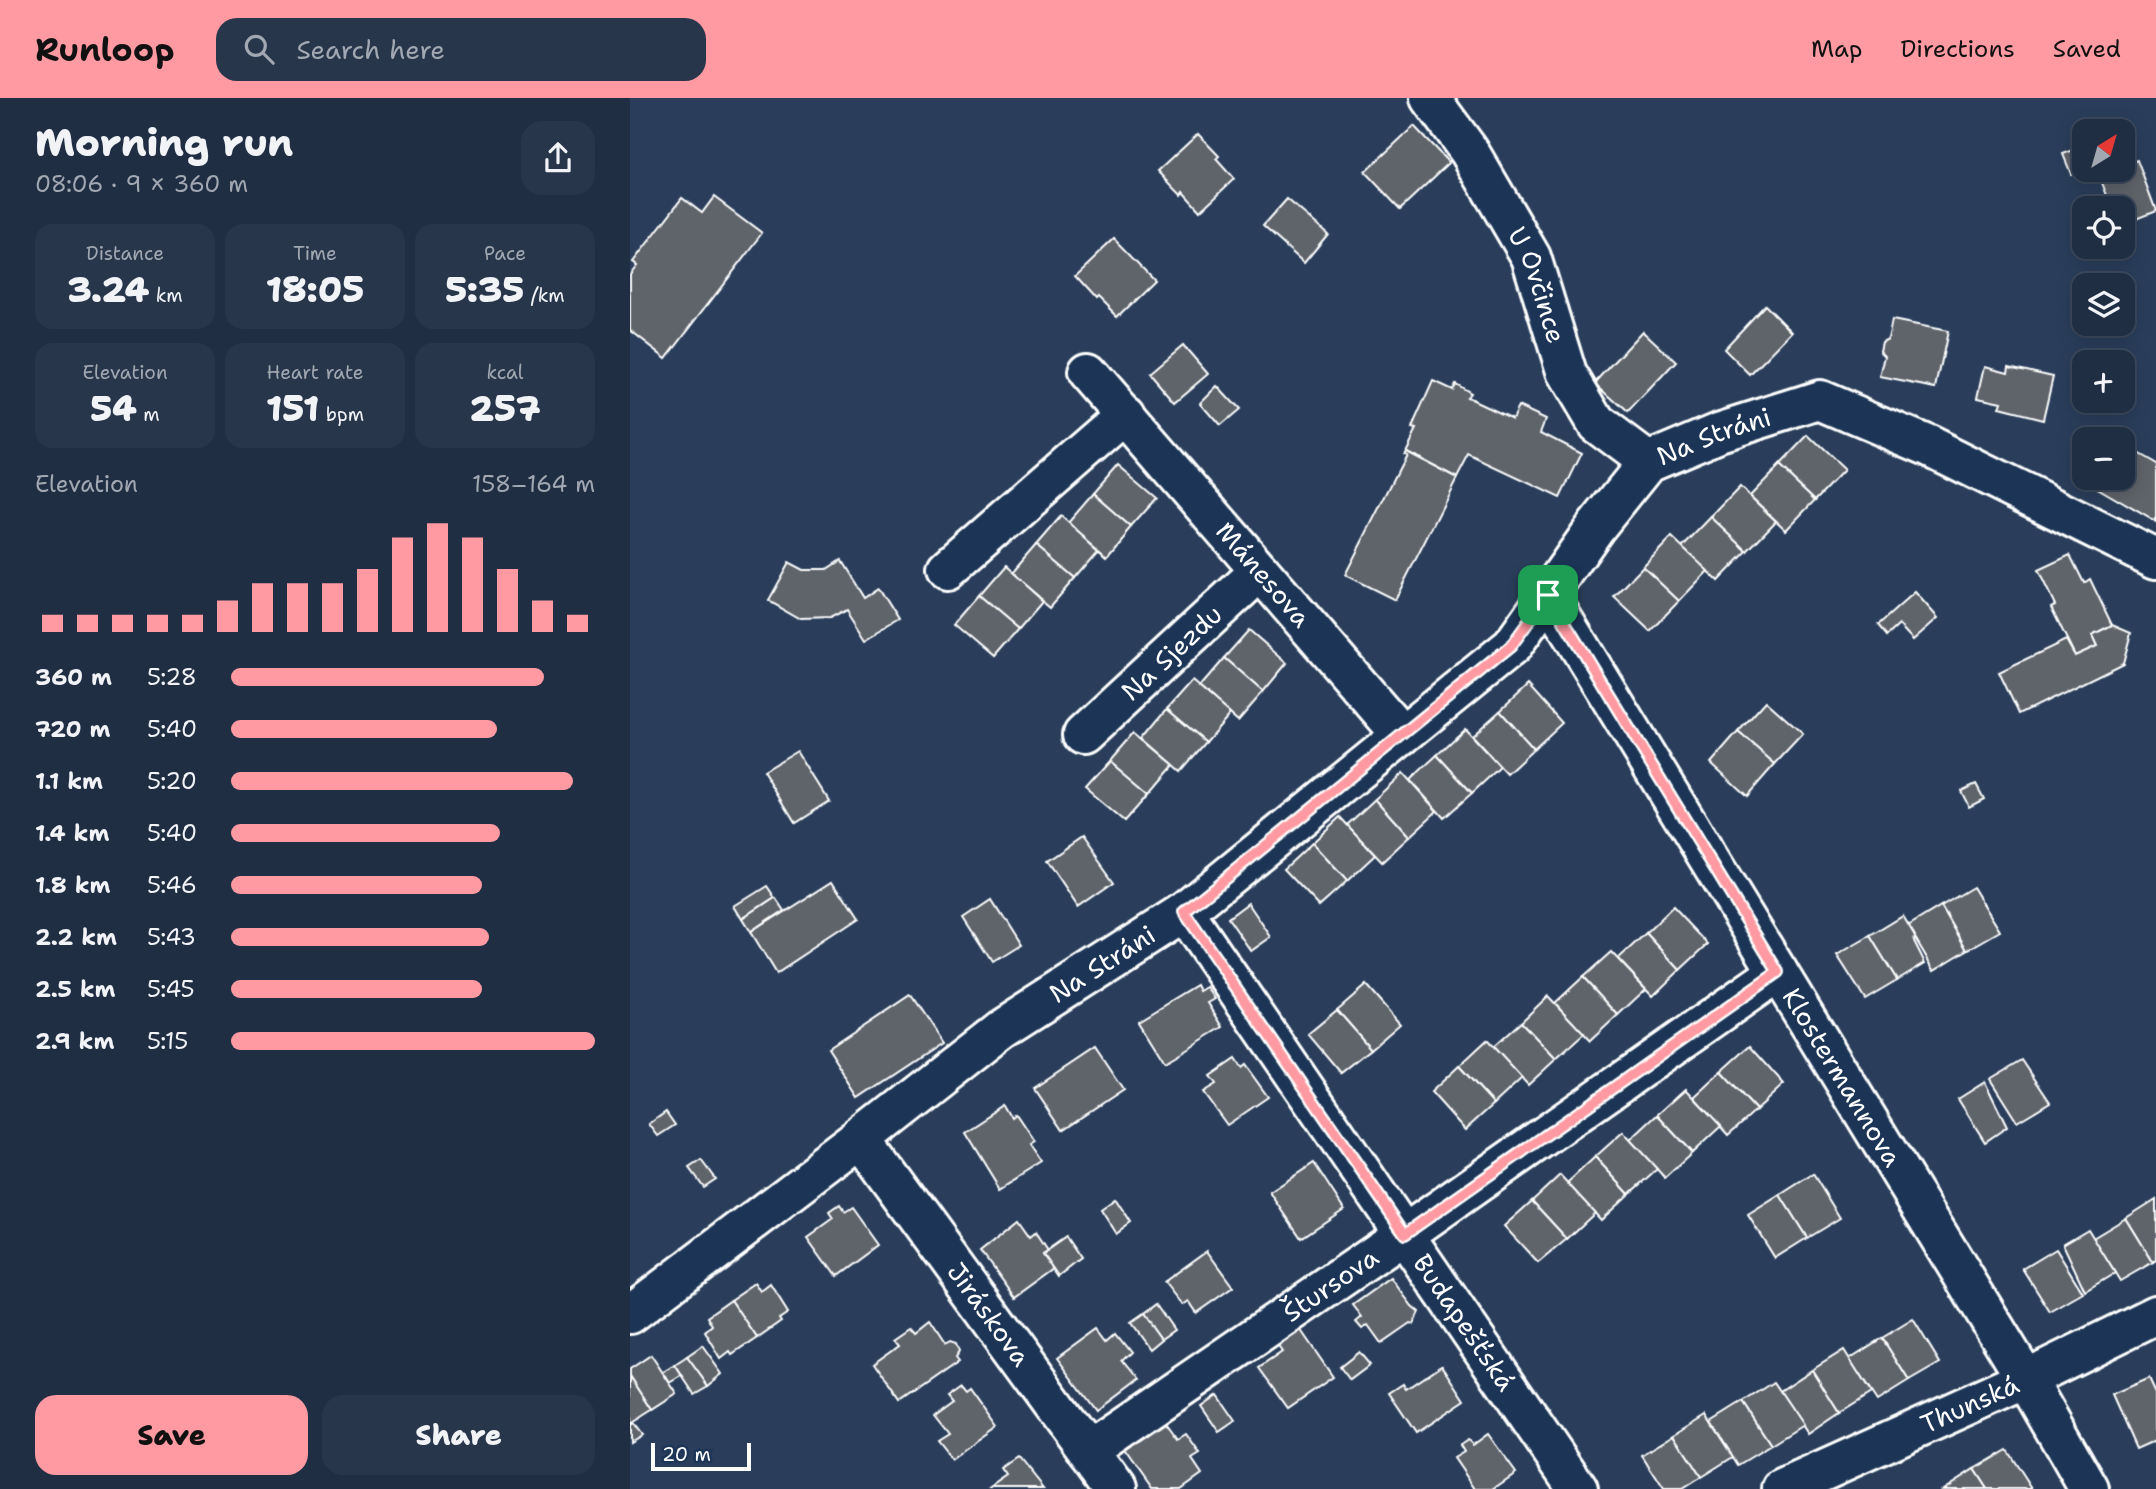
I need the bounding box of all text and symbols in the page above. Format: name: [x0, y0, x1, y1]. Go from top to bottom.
search box: [216, 18, 706, 81]
text: Runloop: [35, 27, 174, 72]
icon: search: [240, 30, 278, 68]
text: Search here: [296, 32, 445, 67]
text: Map: [1811, 33, 1862, 65]
text: Directions: [1900, 33, 2015, 65]
text: Saved: [2053, 33, 2121, 65]
text: Morning run: [35, 117, 293, 168]
north arrow: [2072, 119, 2135, 182]
map controls: [2072, 119, 2135, 490]
button: share: [521, 121, 595, 195]
text: 08:06 · 9 × 360 m: [35, 169, 248, 199]
button: locate: [2072, 196, 2135, 259]
street label: U Ovčince: [1500, 220, 1574, 347]
text: Distance: [86, 241, 164, 266]
text: Time: [293, 241, 337, 266]
text: Pace: [484, 241, 526, 266]
text: 3.24: [67, 266, 149, 313]
text: 18:05: [266, 266, 364, 313]
text: 5:35: [445, 266, 524, 313]
button: layers: [2072, 273, 2135, 336]
text: km: [149, 283, 183, 308]
text: /km: [524, 283, 565, 308]
button: +: [2072, 350, 2135, 413]
text: Elevation: [82, 360, 168, 385]
text: Heart rate: [267, 360, 363, 385]
text: kcal: [487, 360, 523, 385]
text: 54: [90, 385, 137, 432]
text: 151: [266, 385, 319, 432]
text: 257: [470, 385, 540, 432]
street label: Na Stráni: [1651, 399, 1775, 473]
text: m: [137, 402, 160, 427]
text: bpm: [319, 402, 364, 427]
button: −: [2072, 427, 2135, 490]
text: Elevation: [35, 469, 138, 499]
text: 158–164 m: [472, 469, 595, 499]
street label: Mánesova: [1208, 514, 1319, 635]
pin: [1518, 565, 1578, 625]
icon: arrive: [1529, 576, 1567, 614]
street label: Na Sjezdu: [1113, 597, 1230, 708]
text: 360 m: [35, 662, 112, 692]
text: 5:28: [147, 662, 197, 692]
text: 720 m: [35, 714, 111, 744]
text: 5:40: [147, 714, 197, 744]
text: 1.1 km: [35, 766, 103, 796]
text: 5:20: [147, 766, 197, 796]
text: 1.4 km: [35, 818, 109, 848]
text: 5:40: [147, 818, 197, 848]
text: 1.8 km: [35, 870, 110, 900]
text: 5:46: [147, 870, 197, 900]
street label: Na Stráni: [1042, 917, 1162, 1011]
text: 2.2 km: [35, 922, 117, 952]
text: 5:43: [147, 922, 196, 952]
text: 2.5 km: [35, 974, 116, 1004]
text: 5:45: [147, 974, 195, 1004]
street label: Klostermannova: [1775, 981, 1910, 1173]
text: 2.9 km: [35, 1026, 114, 1056]
text: 5:15: [147, 1026, 188, 1056]
street label: Štursova: [1276, 1239, 1385, 1330]
street label: Budapešťská: [1405, 1247, 1524, 1398]
street label: Jiráskova: [940, 1255, 1039, 1373]
street label: Thunská: [1915, 1366, 2024, 1441]
button: Save: [35, 1395, 308, 1475]
button: Share: [322, 1395, 595, 1475]
scale bar: [651, 1440, 751, 1472]
text: 20 m: [662, 1442, 711, 1467]

